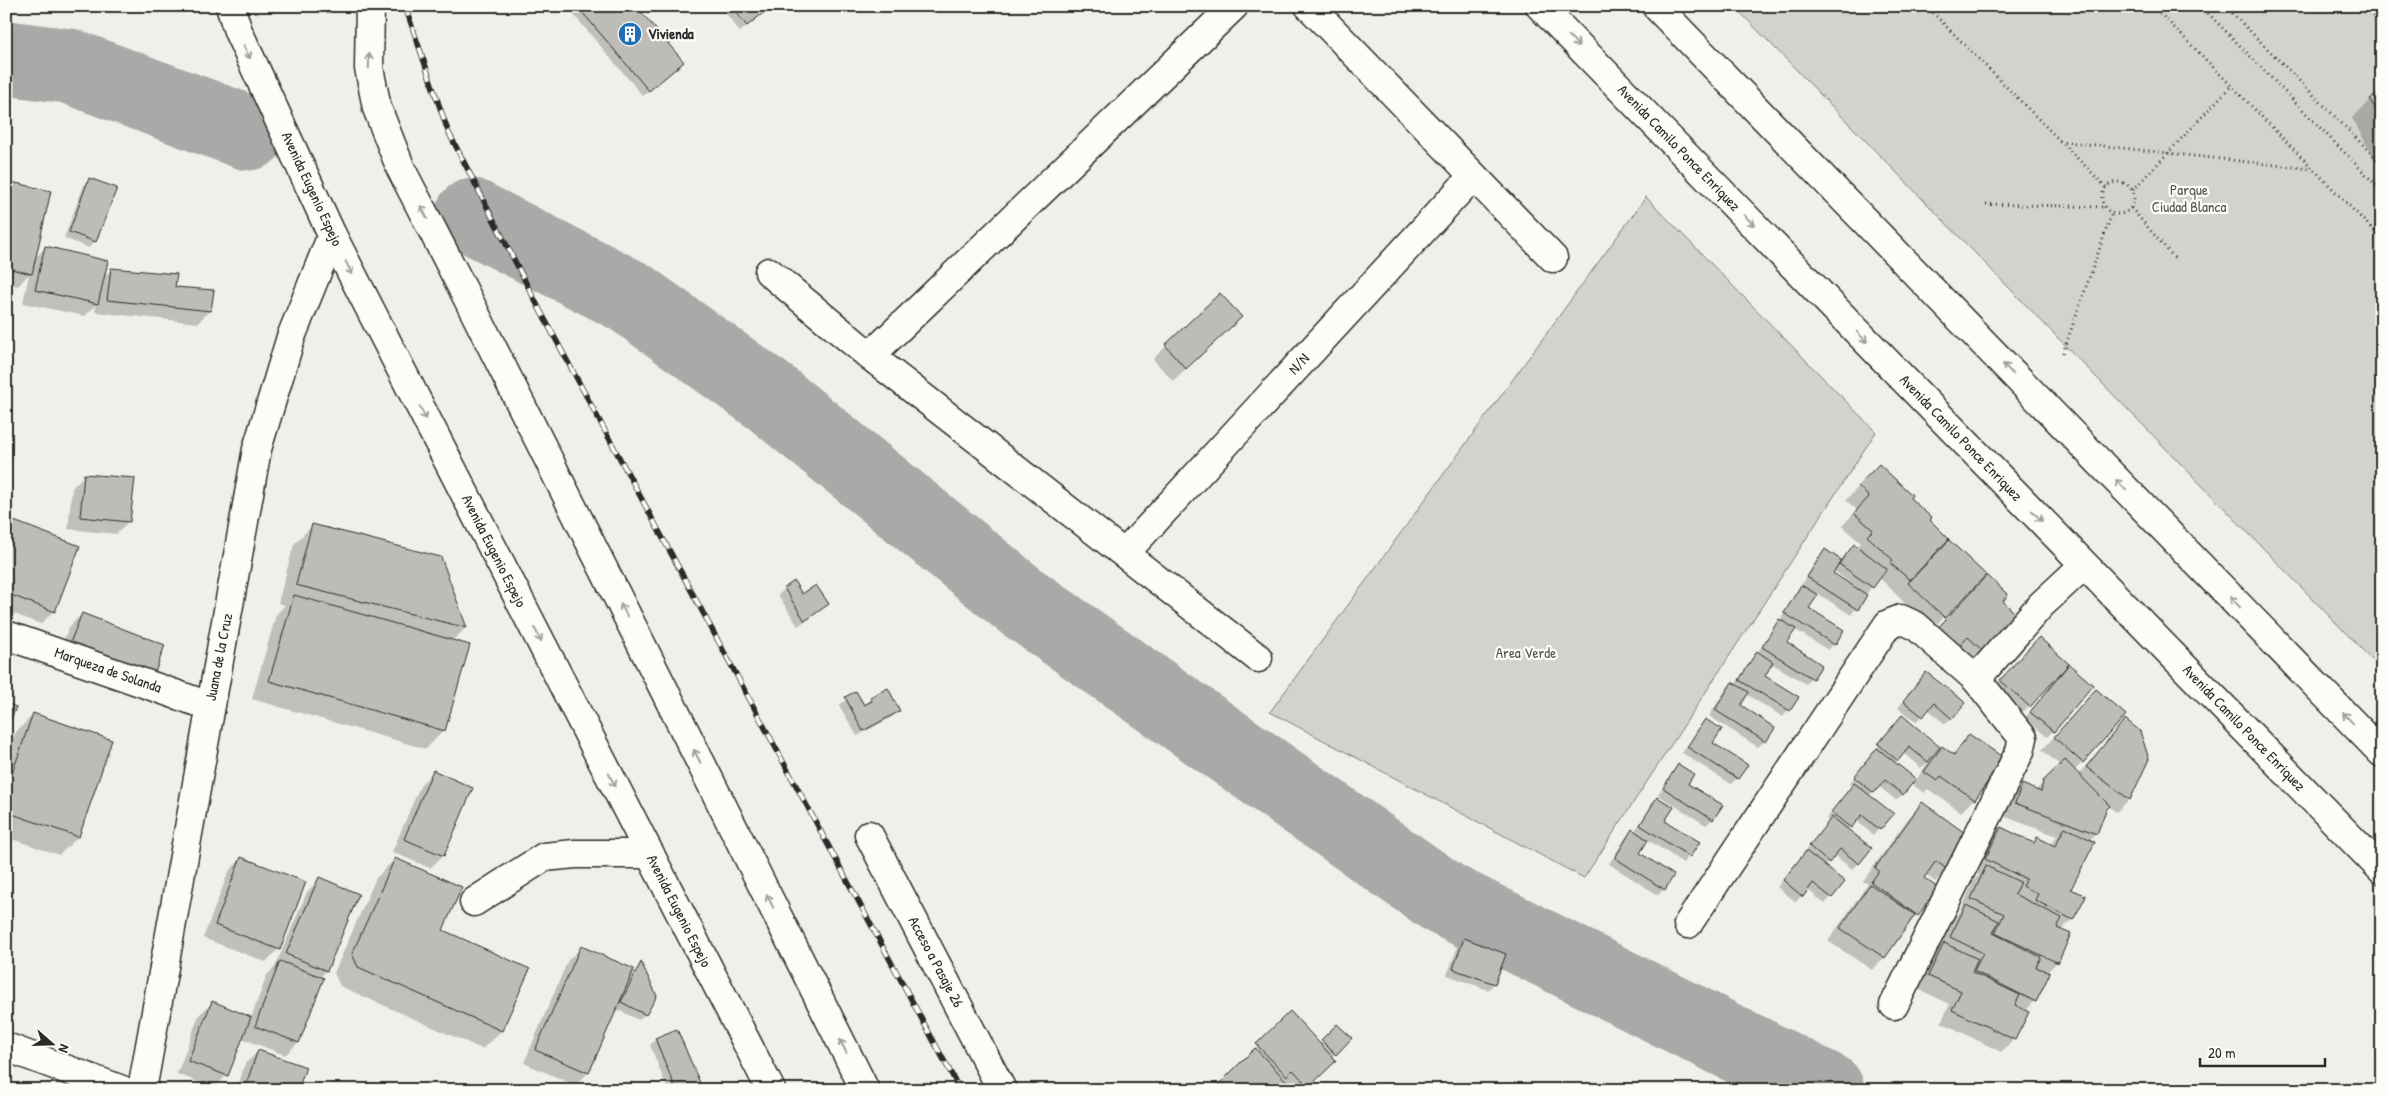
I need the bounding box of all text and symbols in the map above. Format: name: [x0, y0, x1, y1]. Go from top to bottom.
building icon: Vivienda: [617, 21, 643, 47]
place label: Vivienda: [648, 23, 694, 44]
one-way arrow: [1568, 35, 1581, 47]
one-way arrow: [243, 44, 253, 59]
one-way arrow: [364, 53, 374, 70]
street label: Avenida Camilo Ponce Enriquez: [1613, 80, 1746, 216]
street label: Avenida Eugenio Espejo: [277, 128, 348, 249]
park label: Parque Ciudad Blanca: [2152, 179, 2226, 217]
one-way arrow: [419, 205, 428, 220]
one-way arrow: [1743, 214, 1755, 227]
one-way arrow: [345, 260, 354, 275]
one-way arrow: [1856, 330, 1868, 343]
street label: N/N: [1283, 348, 1314, 379]
one-way arrow: [2002, 362, 2014, 375]
street label: Avenida Camilo Ponce Enriquez: [1895, 370, 2028, 506]
one-way arrow: [418, 405, 428, 420]
one-way arrow: [2115, 479, 2127, 492]
street label: Avenida Eugenio Espejo: [457, 491, 532, 611]
one-way arrow: [2031, 510, 2043, 522]
one-way arrow: [2228, 596, 2241, 608]
one-way arrow: [619, 603, 629, 618]
street label: Juana de la Cruz: [200, 611, 237, 702]
one-way arrow: [534, 627, 543, 642]
street label: Marqueza de Solanda: [52, 641, 165, 698]
park label: Area Verde: [1496, 642, 1556, 663]
street label: Avenida Camilo Ponce Enriquez: [2178, 660, 2311, 796]
one-way arrow: [2342, 712, 2354, 725]
one-way arrow: [692, 748, 702, 763]
one-way arrow: [607, 772, 617, 787]
street label: Avenida Eugenio Espejo: [642, 851, 717, 971]
one-way arrow: [765, 894, 774, 909]
street label: Acceso a Pasaje 26: [904, 913, 969, 1011]
north arrow: [28, 1018, 78, 1068]
scale bar: [2200, 1036, 2326, 1068]
one-way arrow: [838, 1039, 847, 1054]
text: N: [54, 1042, 75, 1056]
text: 20 m: [2208, 1042, 2235, 1063]

